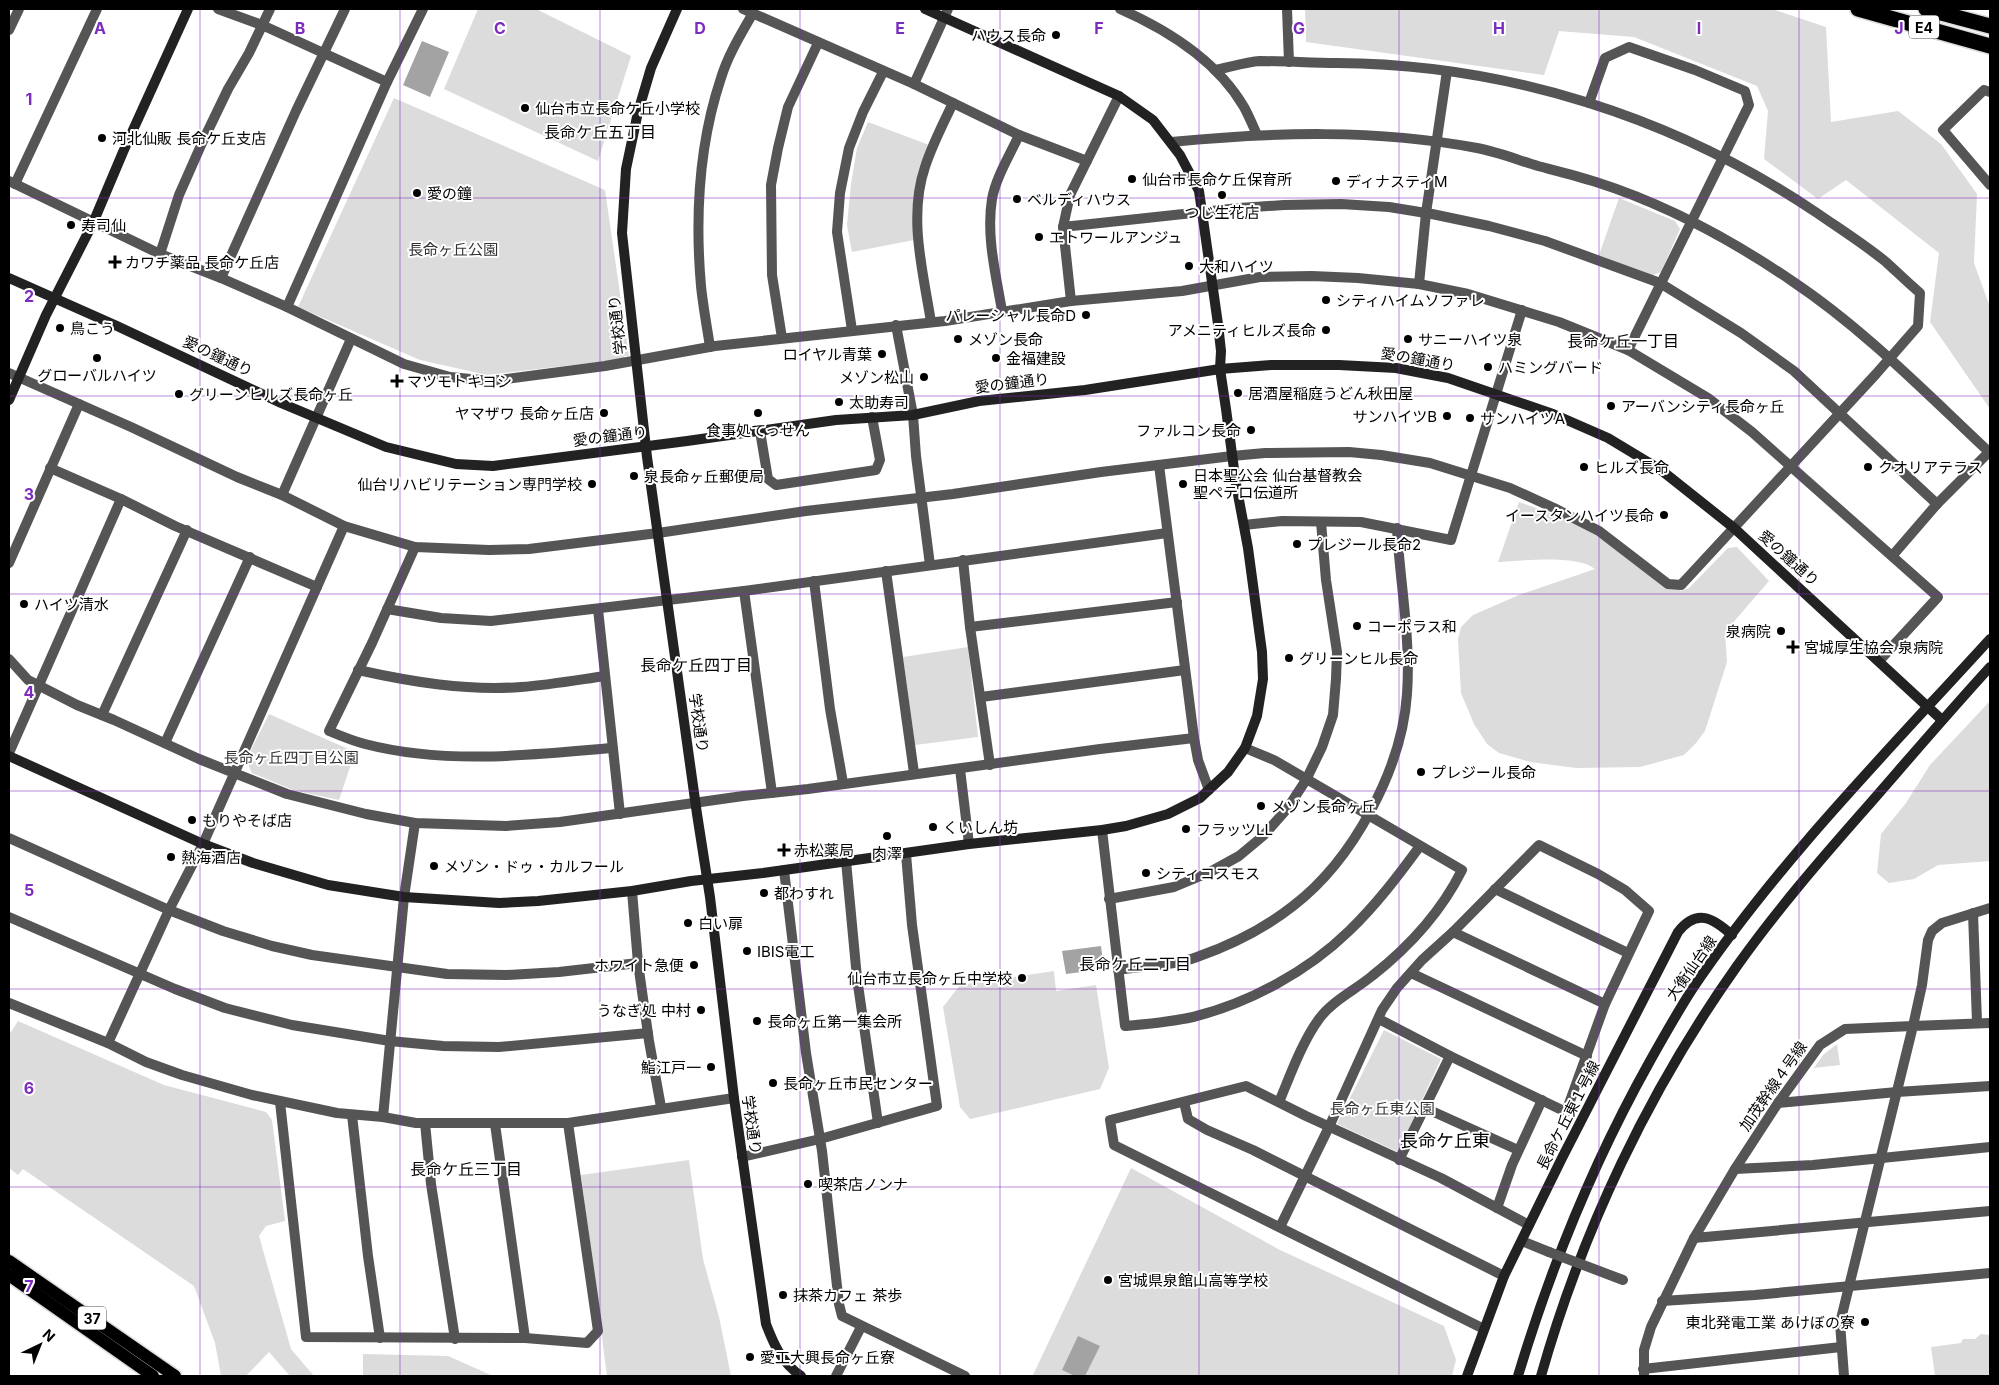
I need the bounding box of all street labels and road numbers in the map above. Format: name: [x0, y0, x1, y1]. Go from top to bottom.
road number: E4: [1909, 16, 1939, 38]
street label: 学校通り: [604, 294, 630, 356]
street label: 愛の鐘通り: [180, 332, 256, 380]
street label: 愛の鐘通り: [1379, 343, 1457, 375]
street label: 愛の鐘通り: [974, 369, 1050, 397]
street label: 愛の鐘通り: [572, 422, 648, 450]
street label: 愛の鐘通り: [1755, 526, 1823, 590]
street label: 学校通り: [685, 692, 713, 754]
street label: 大衡仙台線: [1662, 932, 1720, 1004]
street label: 加茂幹線４号線: [1735, 1038, 1811, 1134]
street label: 長命ケ丘東１号線: [1532, 1057, 1604, 1173]
street label: 学校通り: [738, 1094, 766, 1156]
road number: 37: [78, 1306, 106, 1330]

